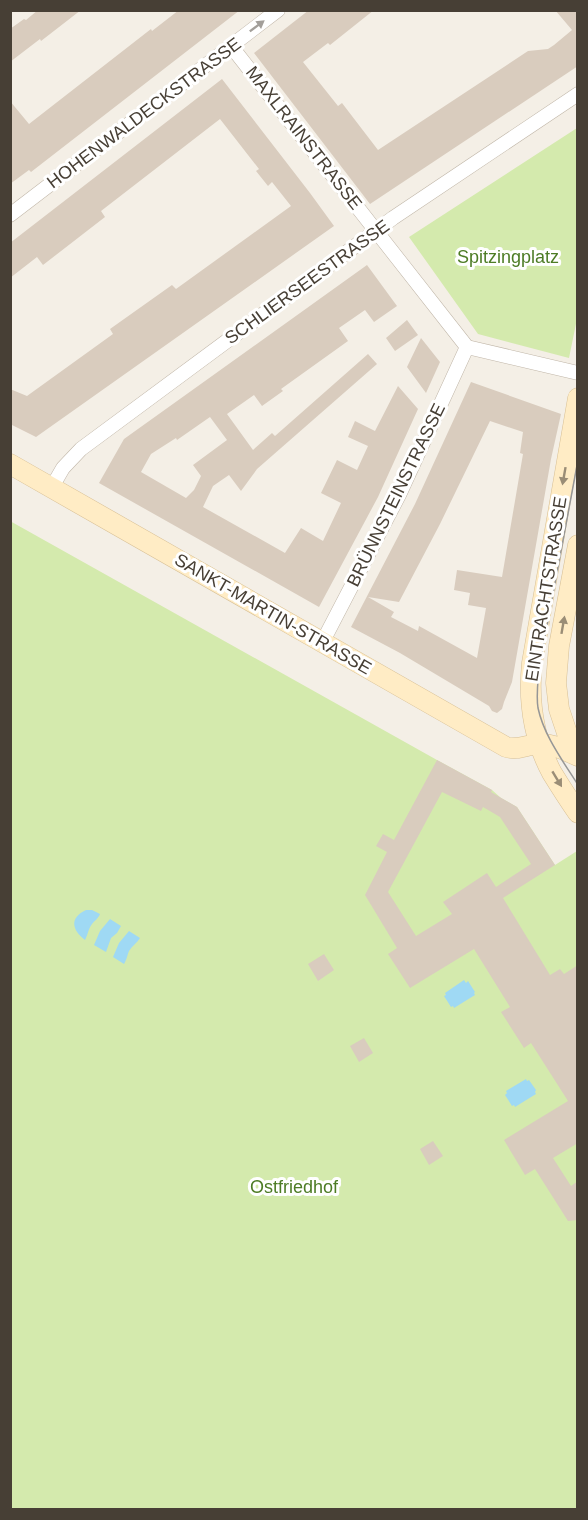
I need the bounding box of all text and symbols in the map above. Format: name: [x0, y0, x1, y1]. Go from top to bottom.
one-way arrow: [249, 20, 265, 33]
street label: HOHENWALDECKSTRASSE: [43, 34, 245, 192]
street label: MAXLRAINSTRASSE: [242, 62, 366, 214]
street label: SCHLIERSEESTRASSE: [221, 216, 393, 348]
park label: Spitzingplatz: [457, 247, 559, 267]
street label: BRÜNNSTEINSTRASSE: [343, 400, 449, 590]
one-way arrow: [559, 467, 568, 486]
street label: EINTRACHTSTRASSE: [521, 495, 571, 683]
street label: SANKT-MARTIN-STRASSE: [171, 549, 375, 679]
one-way arrow: [559, 615, 568, 634]
one-way arrow: [551, 771, 562, 787]
park label: Ostfriedhof: [250, 1177, 339, 1197]

